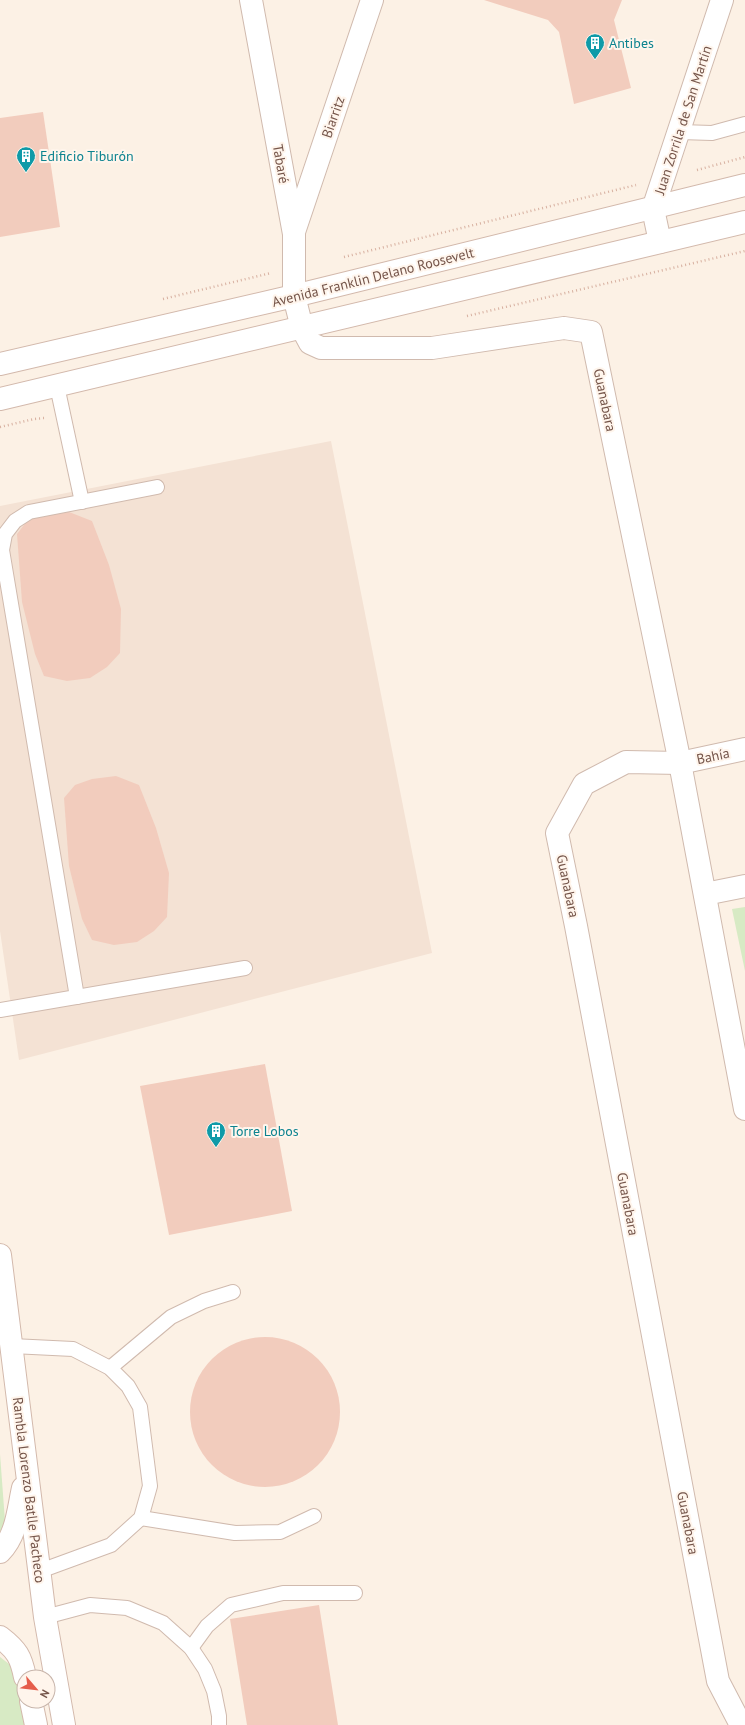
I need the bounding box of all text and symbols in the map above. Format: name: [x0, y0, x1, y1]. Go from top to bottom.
building icon: Antibes: [584, 32, 606, 60]
place label: Antibes: [609, 34, 654, 52]
street label: Juan Zorrila de San Martín: [650, 43, 716, 198]
street label: Biarritz: [317, 94, 349, 140]
street label: Tabaré: [269, 143, 293, 185]
building icon: Edificio Tiburón: [15, 145, 37, 173]
place label: Edificio Tiburón: [40, 147, 134, 165]
street label: Avenida Franklin Delano Roosevelt: [270, 243, 476, 311]
street label: Guanabara: [590, 367, 620, 433]
street label: Bahía: [695, 744, 731, 768]
street label: Guanabara: [553, 853, 583, 919]
building icon: Torre Lobos: [205, 1120, 227, 1148]
place label: Torre Lobos: [230, 1122, 299, 1140]
street label: Guanabara: [613, 1171, 643, 1237]
street label: Rambla Lorenzo Batlle Pacheco: [9, 1396, 49, 1584]
street label: Guanabara: [673, 1490, 703, 1556]
north arrow: [16, 1669, 56, 1709]
text: N: [37, 1687, 53, 1700]

